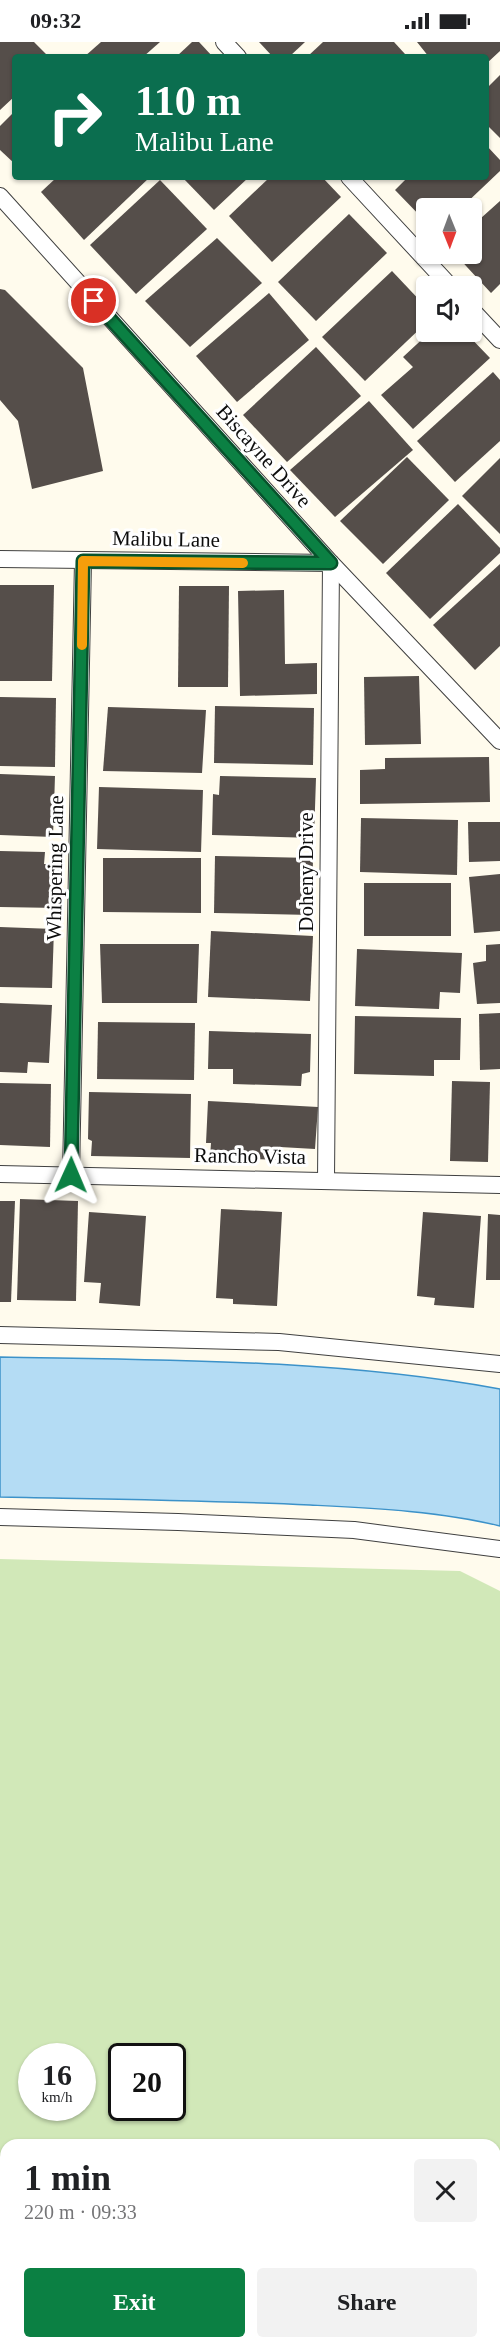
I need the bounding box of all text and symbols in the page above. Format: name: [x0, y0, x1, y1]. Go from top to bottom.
text: 09:32: [30, 8, 81, 33]
icon: right: [36, 78, 114, 156]
text: 110 m: [135, 78, 241, 124]
text: Malibu Lane: [135, 127, 274, 157]
north arrow: [416, 198, 482, 264]
map controls: [416, 198, 482, 342]
pin: [68, 275, 119, 326]
button: sound: [416, 276, 482, 342]
icon: arrive: [77, 284, 110, 317]
street label: Biscayne Drive: [212, 400, 316, 512]
street label: Malibu Lane: [112, 526, 220, 552]
street label: Whispering Lane: [42, 795, 68, 941]
street label: Doheny Drive: [294, 812, 318, 932]
position arrow: [39, 1143, 103, 1207]
street label: Rancho Vista: [194, 1143, 307, 1169]
speed limit sign: 20: [108, 2043, 186, 2121]
text: 16: [42, 2058, 72, 2091]
text: km/h: [42, 2089, 72, 2105]
text: 1 min: [24, 2158, 111, 2198]
button: close: [414, 2159, 477, 2222]
text: 220 m · 09:33: [24, 2201, 137, 2223]
button: Exit: [24, 2268, 245, 2337]
button: Share: [257, 2268, 477, 2337]

